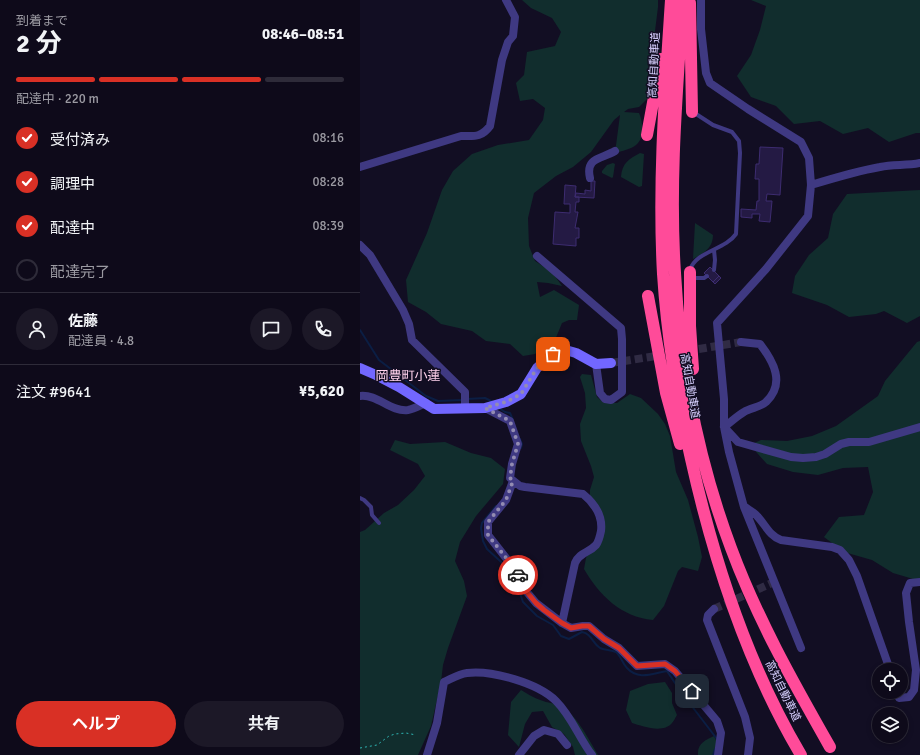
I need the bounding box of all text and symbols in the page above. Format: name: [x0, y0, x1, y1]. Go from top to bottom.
text: 到着まで: [16, 13, 68, 29]
text: 08:46–08:51: [262, 25, 344, 43]
text: 2 分: [16, 28, 62, 60]
street label: 高知自動車道: [646, 32, 662, 98]
text: 配達中 · 220 m: [16, 91, 99, 107]
icon: check: [16, 127, 38, 149]
text: 08:16: [312, 130, 344, 146]
text: 受付済み: [50, 131, 110, 149]
icon: check: [16, 171, 38, 193]
text: 08:28: [312, 174, 344, 190]
text: 調理中: [50, 175, 95, 193]
icon: check: [16, 215, 38, 237]
text: 08:39: [312, 218, 344, 234]
text: 配達中: [50, 219, 95, 237]
text: 配達完了: [50, 263, 110, 281]
button: person: [16, 308, 58, 350]
button: chat: [250, 308, 292, 350]
button: phone: [302, 308, 344, 350]
text: 佐藤: [68, 312, 98, 330]
text: 配達員 · 4.8: [68, 333, 134, 349]
pin: [536, 337, 570, 371]
icon: bag: [542, 343, 564, 365]
street label: 高知自動車道: [678, 352, 702, 420]
district label: 岡豊町小蓮: [375, 368, 441, 384]
text: ¥5,620: [299, 382, 344, 400]
text: 注文 #9641: [16, 383, 91, 401]
courier: [498, 555, 538, 595]
icon: car: [507, 564, 529, 586]
street label: 高知自動車道: [763, 658, 803, 724]
map controls: [872, 663, 908, 743]
button: locate: [872, 663, 908, 699]
pin: [675, 674, 709, 708]
icon: home: [681, 680, 703, 702]
button: ヘルプ: [16, 701, 176, 747]
button: 共有: [184, 701, 344, 747]
button: layers: [872, 707, 908, 743]

